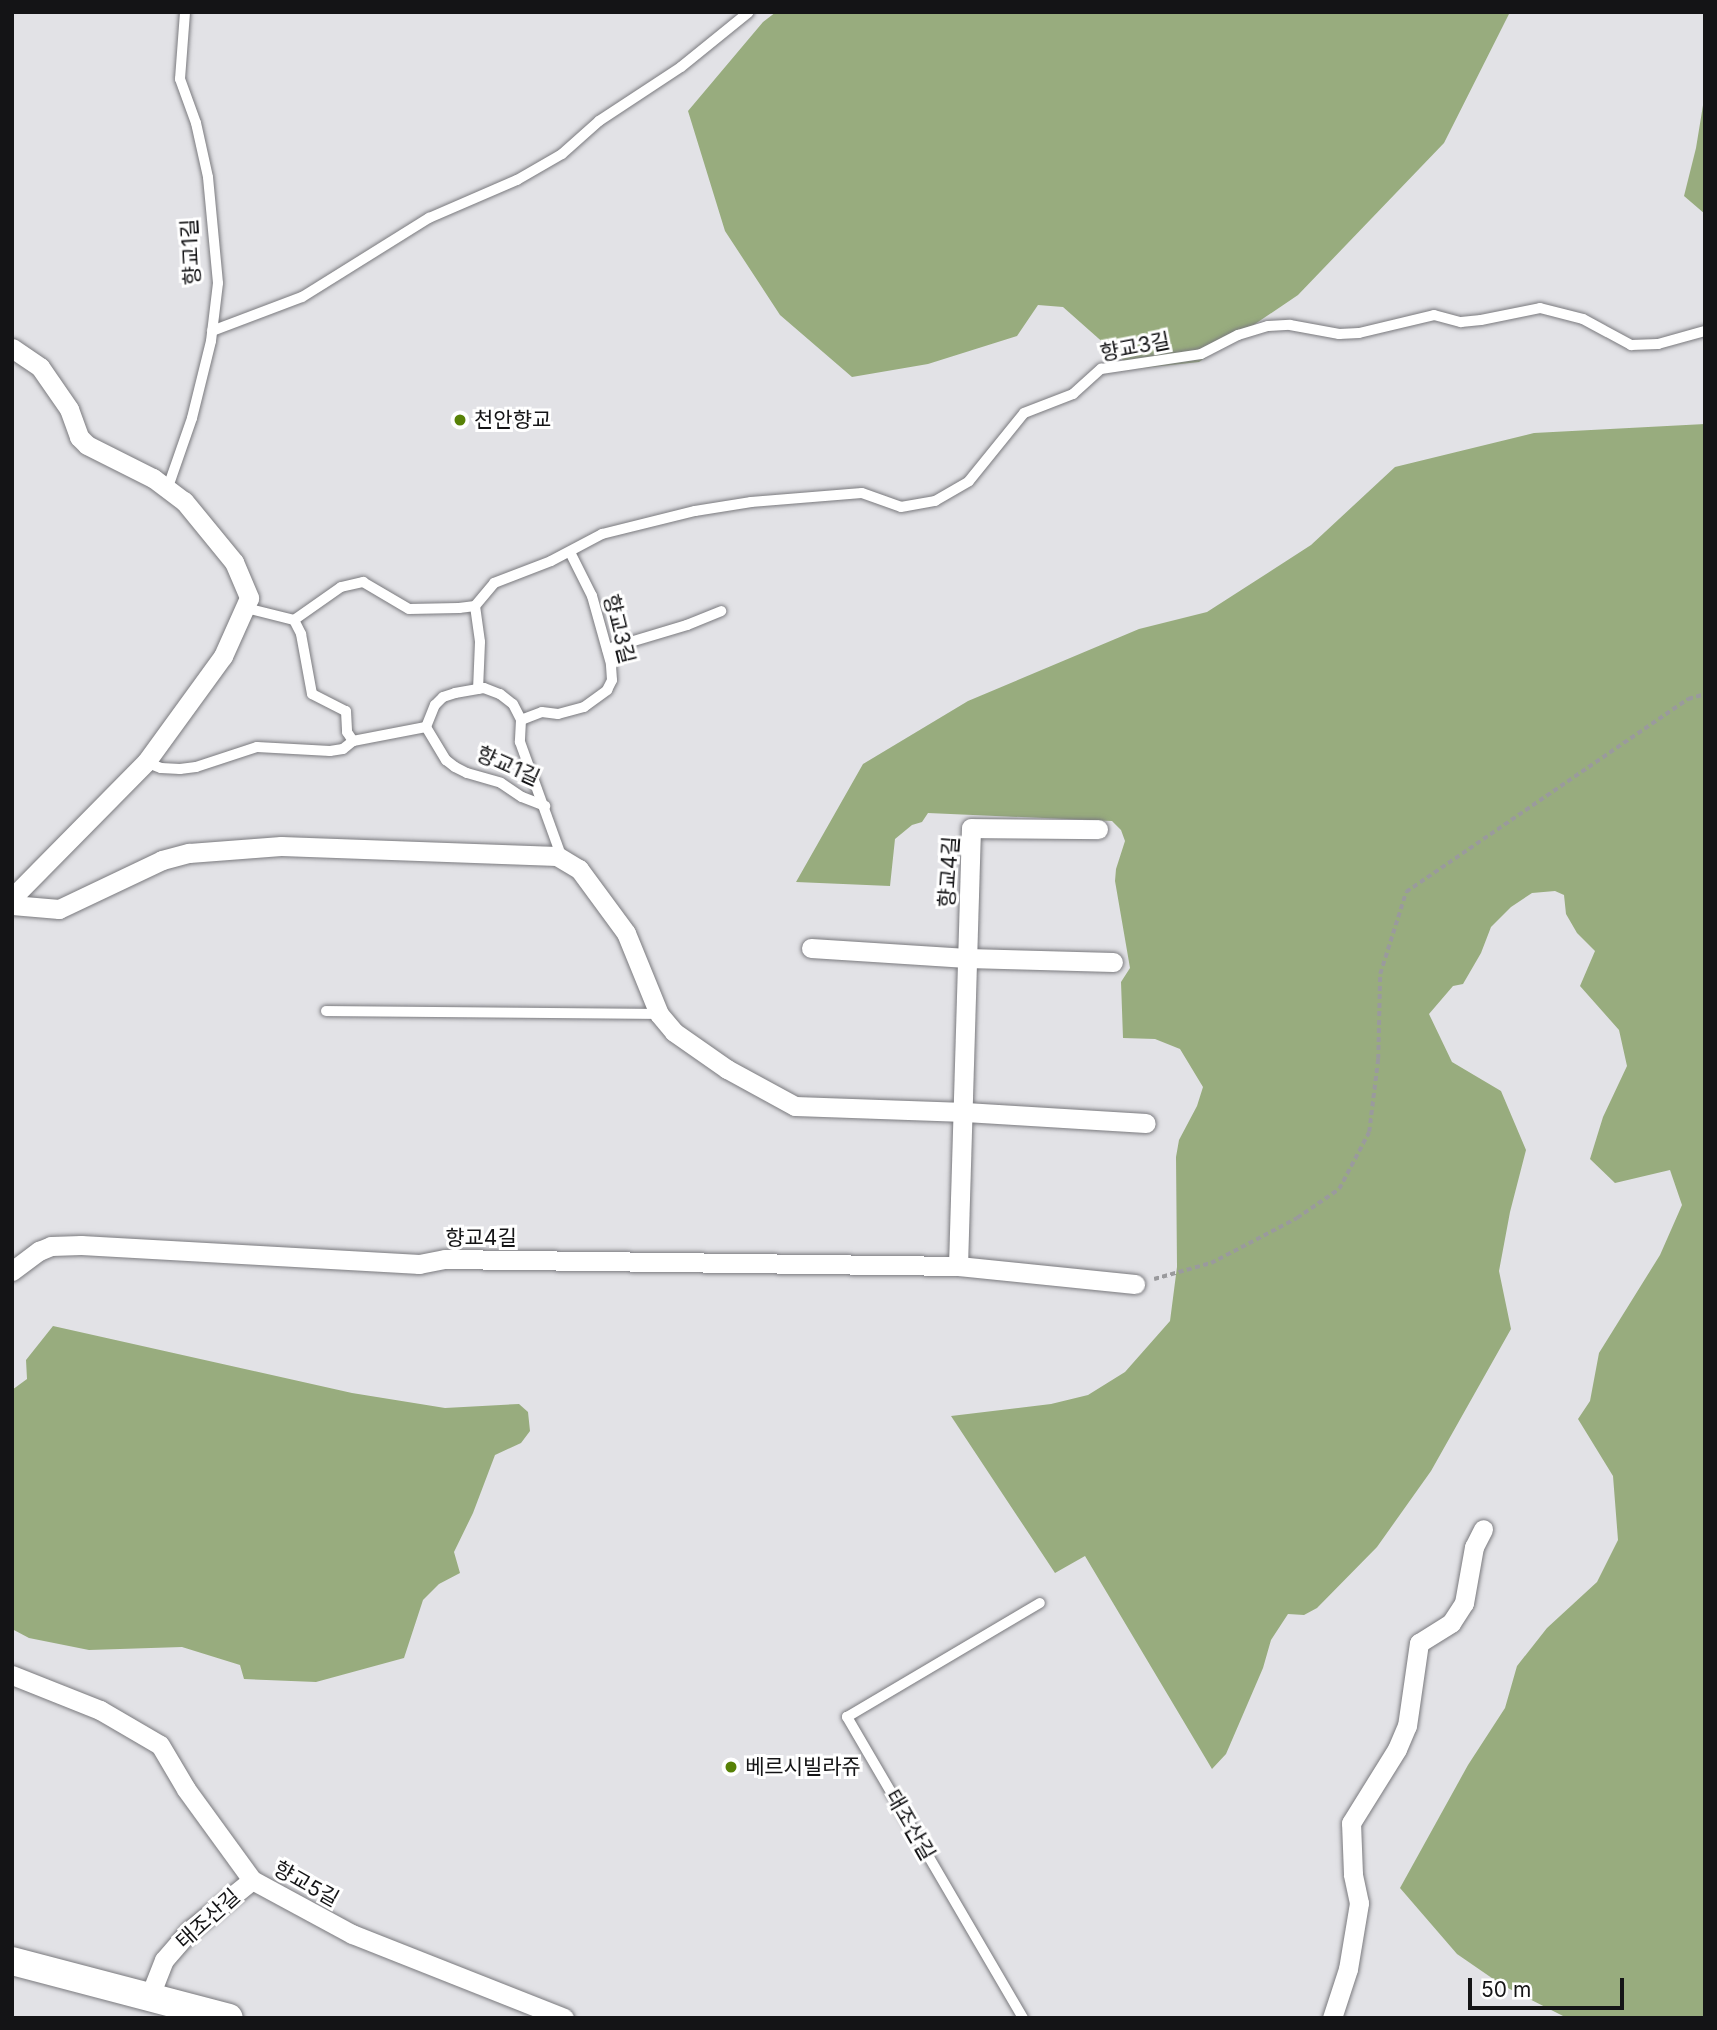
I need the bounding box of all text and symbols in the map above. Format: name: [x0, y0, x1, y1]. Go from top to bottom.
street label: 향교1길: [177, 218, 205, 286]
street label: 향교3길: [1098, 328, 1172, 366]
place label: 천안향교: [474, 407, 551, 433]
marker: 천안향교: [452, 412, 468, 428]
street label: 향교3길: [598, 592, 640, 666]
street label: 향교1길: [472, 741, 544, 791]
street label: 향교4길: [934, 835, 964, 909]
street label: 향교4길: [445, 1225, 517, 1251]
place label: 베르시빌라쥬: [745, 1754, 861, 1780]
marker: 베르시빌라쥬: [723, 1759, 739, 1775]
street label: 태조산길: [880, 1785, 940, 1865]
street label: 향교5길: [269, 1856, 343, 1912]
street label: 태조산길: [171, 1884, 245, 1954]
scale bar: [1472, 1964, 1628, 2008]
text: 50 m: [1481, 1977, 1531, 2002]

